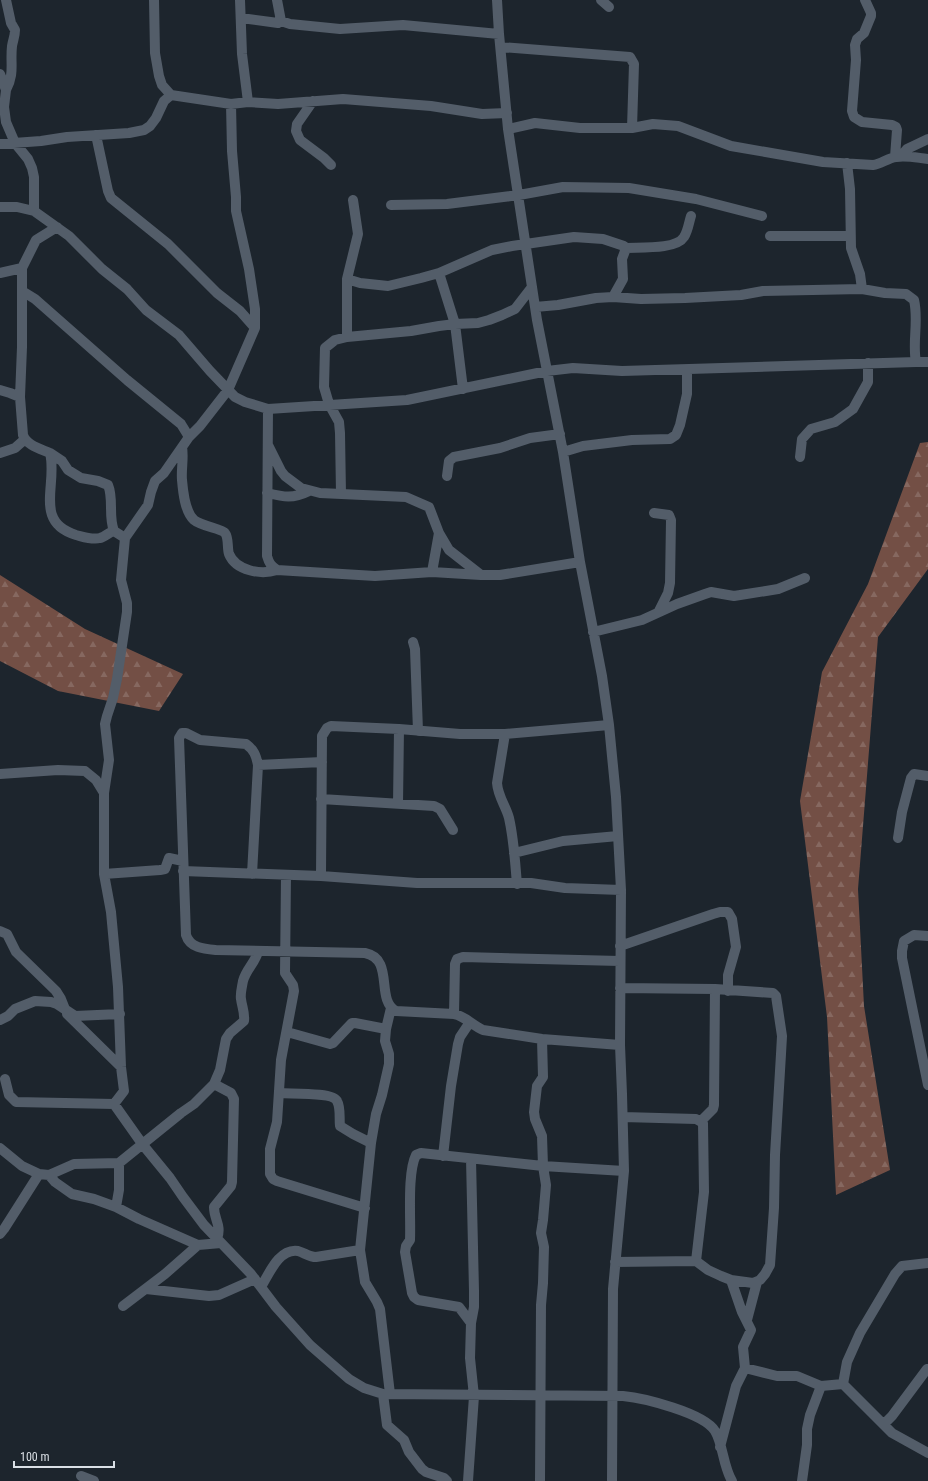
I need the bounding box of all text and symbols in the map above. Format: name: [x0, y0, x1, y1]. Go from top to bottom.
scale bar: [14, 1443, 114, 1469]
text: 100 m: [20, 1450, 50, 1464]

